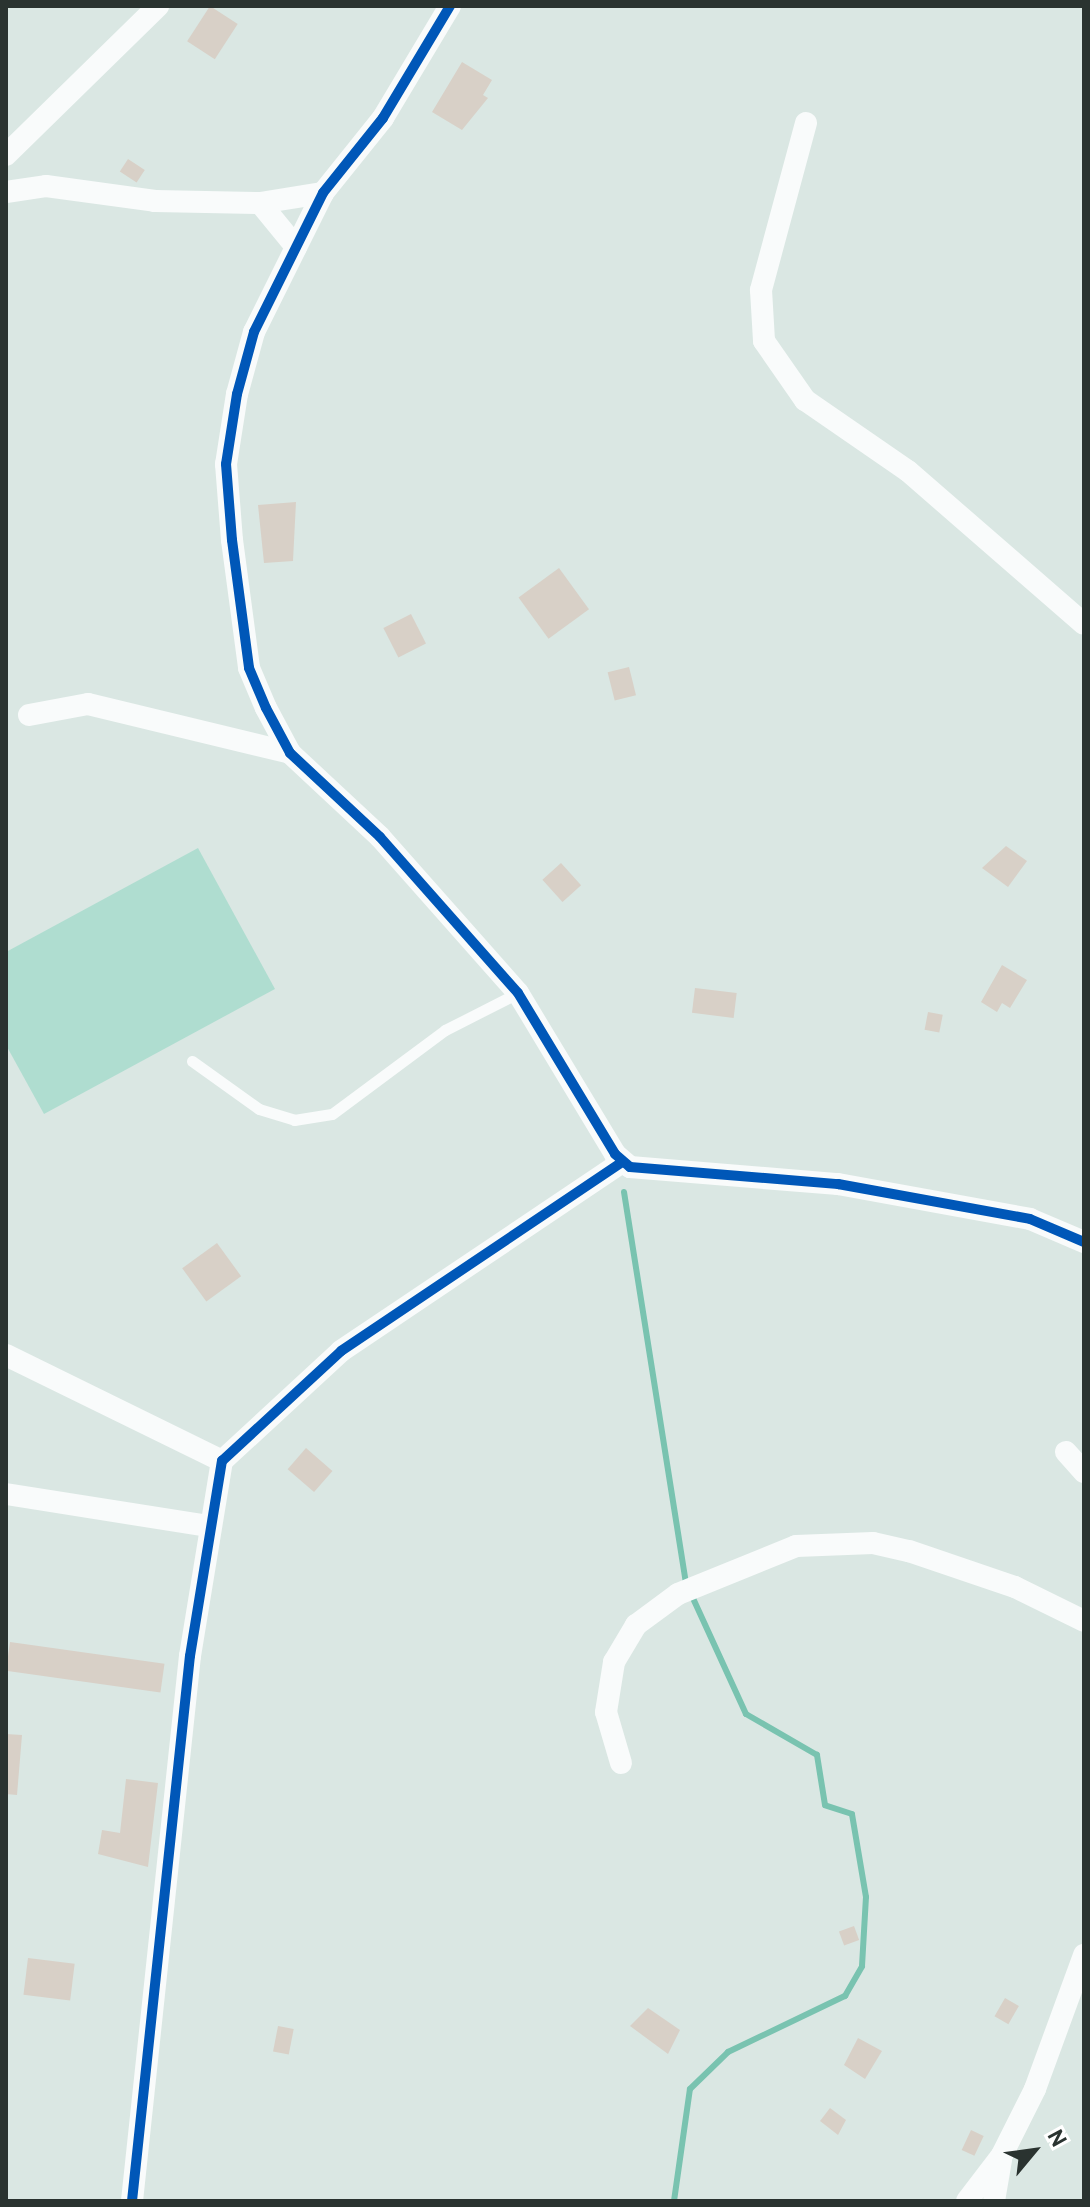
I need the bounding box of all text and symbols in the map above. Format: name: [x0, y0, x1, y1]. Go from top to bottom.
north arrow: [994, 2111, 1074, 2191]
text: N: [1040, 2126, 1071, 2153]

